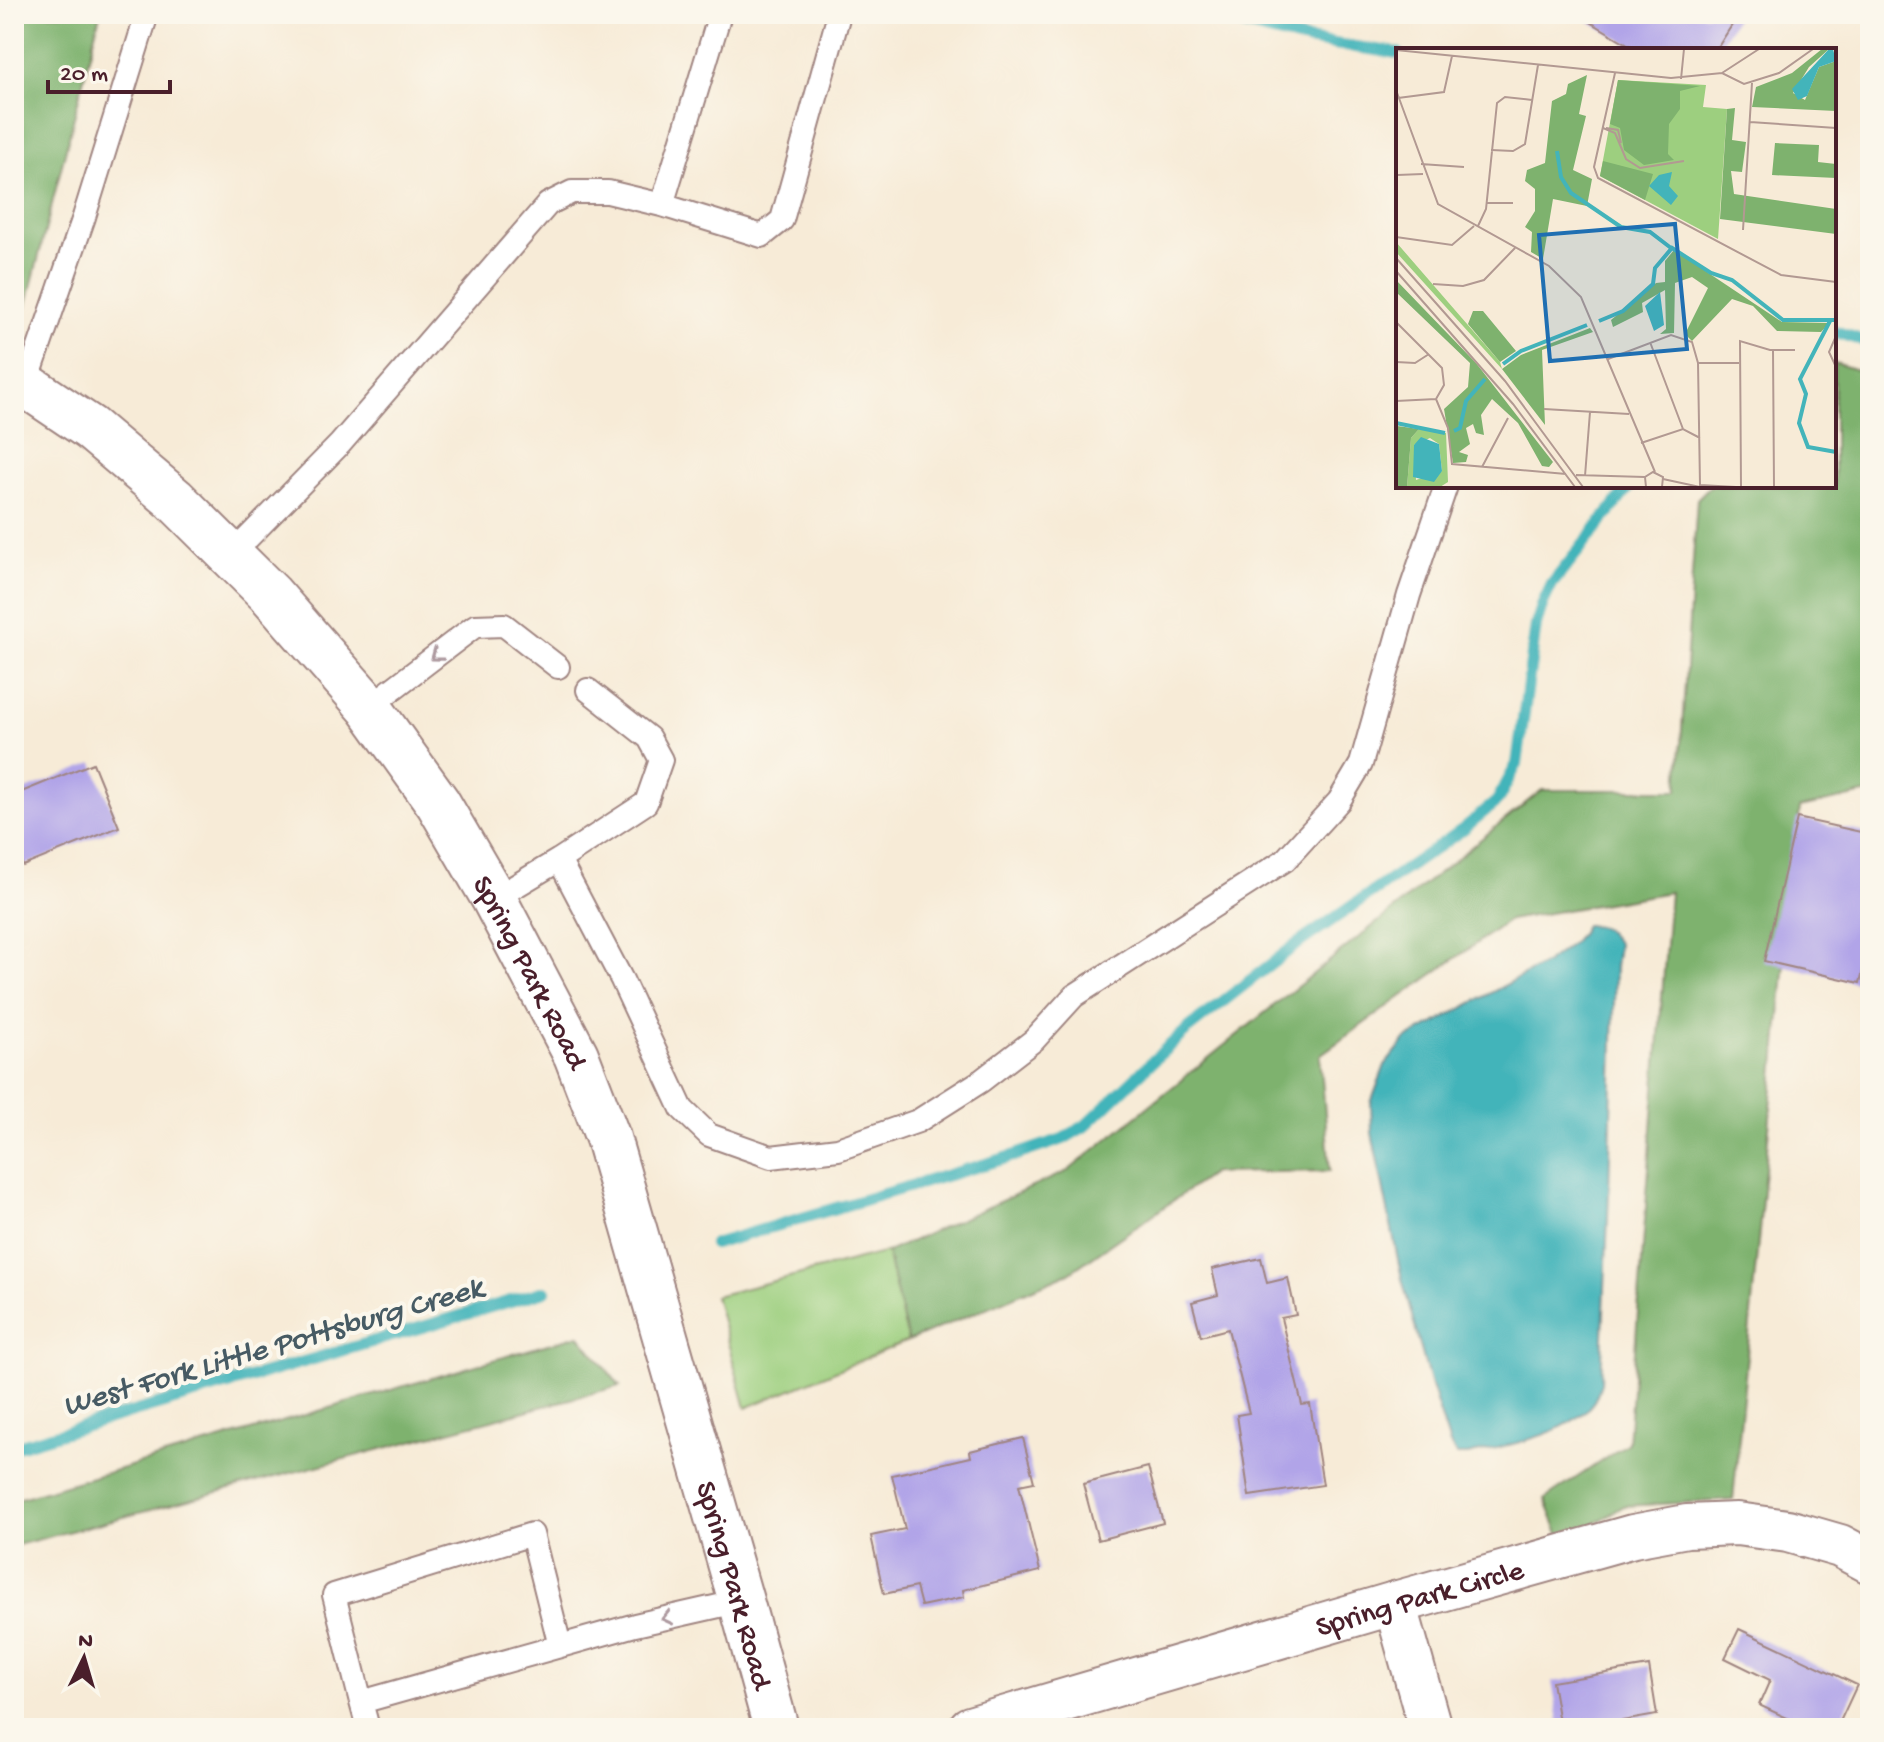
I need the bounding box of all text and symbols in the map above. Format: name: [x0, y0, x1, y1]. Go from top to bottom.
scale bar: [48, 44, 170, 94]
inset map: [1396, 48, 1836, 488]
text: 20 m: [60, 61, 108, 90]
one-way arrow: [430, 646, 445, 660]
street label: Spring Park Road: [462, 871, 594, 1077]
water label: West Fork Little Pottsburg Creek: [59, 1270, 491, 1427]
street label: Spring Park Road: [686, 1478, 778, 1696]
street label: Spring Park Circle: [1313, 1555, 1529, 1647]
one-way arrow: [661, 1609, 674, 1626]
north arrow: [44, 1618, 124, 1698]
text: N: [77, 1628, 94, 1656]

